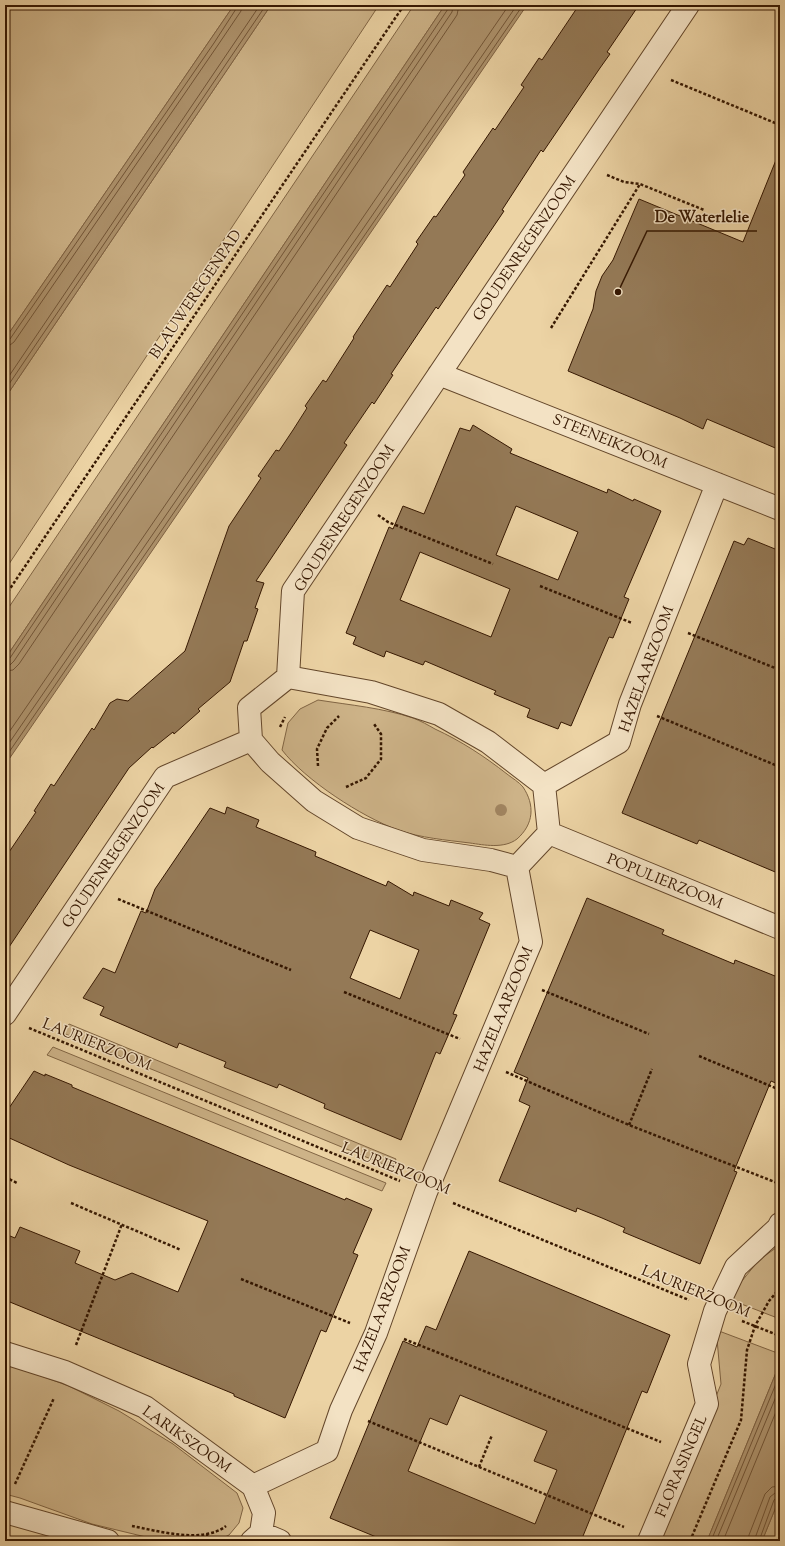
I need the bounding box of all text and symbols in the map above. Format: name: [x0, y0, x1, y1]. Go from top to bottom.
street label: GOUDENREGENZOOM: [469, 172, 582, 326]
callout: De Waterlelie: [647, 203, 757, 231]
text: De Waterlelie: [655, 207, 750, 230]
street label: BLAUWEREGENPAD: [145, 226, 248, 364]
street label: STEENEIKZOOM: [549, 410, 670, 475]
street label: GOUDENREGENZOOM: [290, 441, 401, 596]
street label: HAZELAARZOOM: [615, 603, 680, 736]
street label: GOUDENREGENZOOM: [58, 779, 171, 933]
street label: POPULIERZOOM: [603, 850, 726, 915]
street label: HAZELAARZOOM: [470, 944, 539, 1075]
street label: LAURIERZOOM: [39, 1014, 154, 1077]
street label: LAURIERZOOM: [338, 1138, 453, 1201]
street label: HAZELAARZOOM: [350, 1243, 417, 1376]
street label: LAURIERZOOM: [638, 1261, 753, 1324]
street label: LARIKSZOOM: [137, 1402, 235, 1479]
street label: FLORASINGEL: [651, 1412, 713, 1521]

